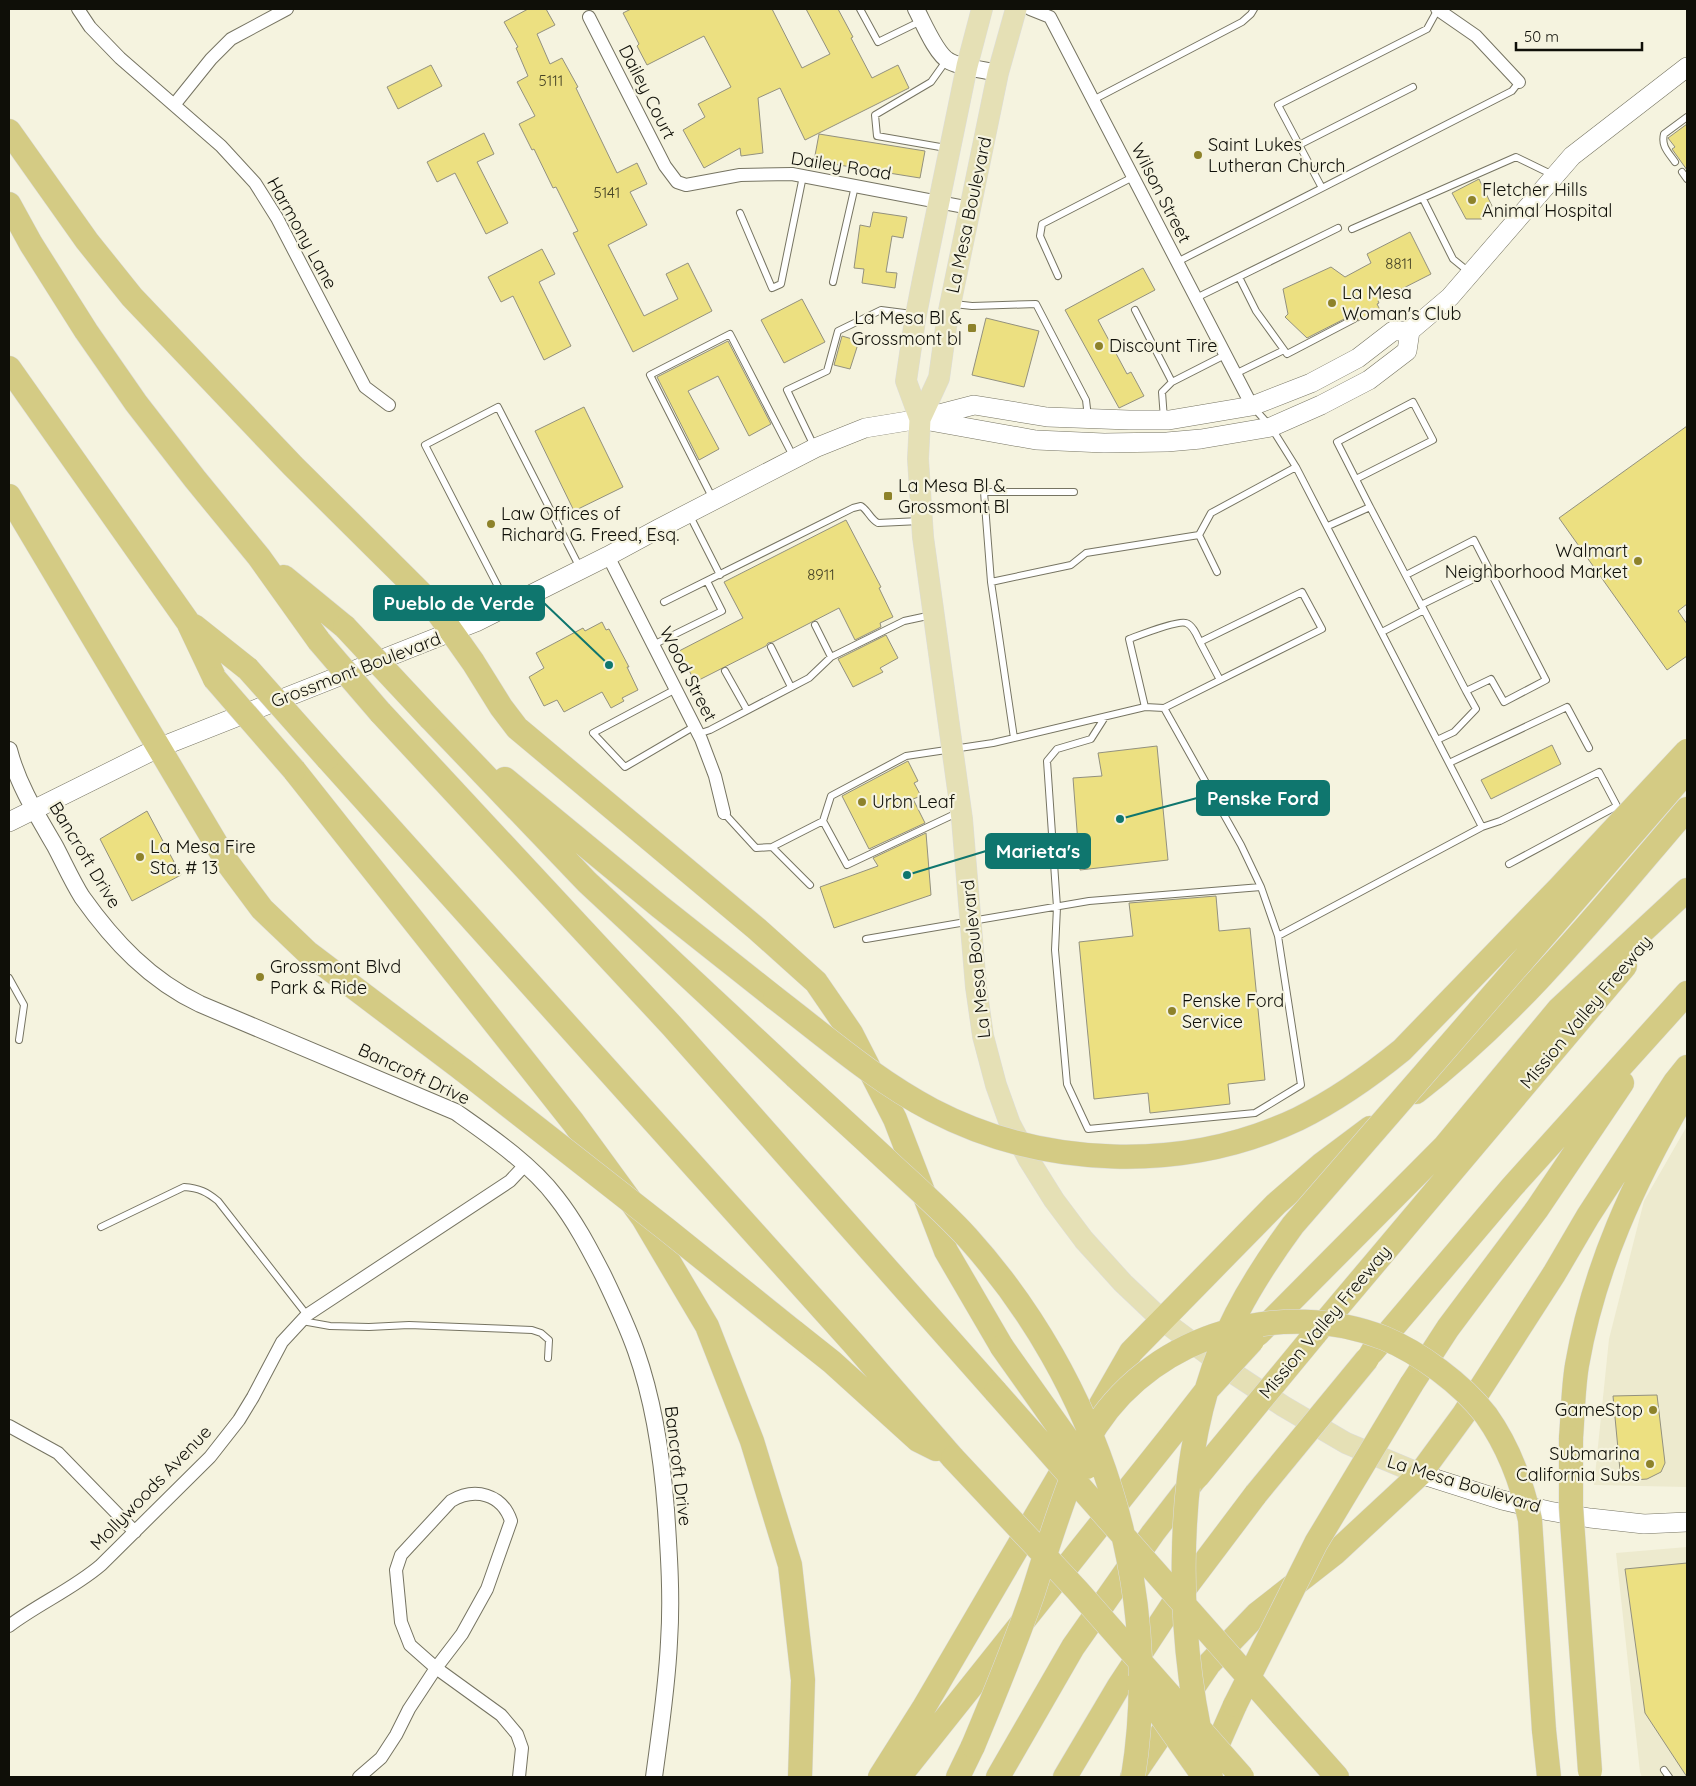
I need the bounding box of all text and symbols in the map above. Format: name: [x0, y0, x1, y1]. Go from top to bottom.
scale bar: [1516, 20, 1642, 52]
text: 50 m: [1524, 27, 1559, 46]
street label: Dailey Court: [614, 41, 681, 143]
house number: 5111: [539, 71, 563, 90]
place label: Saint Lukes Lutheran Church: [1208, 133, 1346, 177]
street label: La Mesa Boulevard: [941, 134, 996, 295]
street label: Wilson Street: [1126, 139, 1196, 247]
street label: Dailey Road: [789, 146, 893, 185]
marker: Saint Lukes Lutheran Church: [1192, 149, 1204, 161]
street label: Harmony Lane: [262, 173, 343, 293]
place label: Fletcher Hills Animal Hospital: [1482, 178, 1612, 222]
house number: 5141: [594, 183, 620, 202]
marker: Fletcher Hills Animal Hospital: [1466, 194, 1478, 206]
house number: 8811: [1385, 254, 1413, 273]
place label: La Mesa Woman's Club: [1342, 281, 1462, 325]
marker: La Mesa Woman's Club: [1326, 297, 1338, 309]
place label: La Mesa Bl & Grossmont bl: [851, 306, 962, 350]
marker: La Mesa Bl & Grossmont bl: [966, 322, 978, 334]
place label: Discount Tire: [1109, 334, 1218, 357]
marker: Discount Tire: [1093, 340, 1105, 352]
place label: La Mesa Bl & Grossmont Bl: [898, 474, 1009, 518]
marker: La Mesa Bl & Grossmont Bl: [882, 490, 894, 502]
place label: Law Offices of Richard G. Freed, Esq.: [501, 502, 679, 546]
marker: Law Offices of Richard G. Freed, Esq.: [485, 518, 497, 530]
place label: Walmart Neighborhood Market: [1445, 539, 1628, 583]
marker: Walmart Neighborhood Market: [1632, 555, 1644, 567]
house number: 8911: [807, 565, 835, 584]
callout: Pueblo de Verde: [374, 586, 544, 620]
text: Pueblo de Verde: [384, 591, 534, 615]
street label: Wood Street: [655, 622, 722, 725]
street label: Grossmont Boulevard: [268, 627, 444, 713]
callout: Penske Ford: [1197, 781, 1329, 815]
text: Penske Ford: [1207, 786, 1319, 810]
place label: Urbn Leaf: [872, 790, 956, 813]
marker: Urbn Leaf: [856, 796, 868, 808]
street label: Bancroft Drive: [45, 797, 126, 912]
callout: Marieta's: [986, 834, 1090, 868]
place label: La Mesa Fire Sta. # 13: [150, 835, 256, 879]
text: Marieta's: [996, 839, 1080, 863]
marker: La Mesa Fire Sta. # 13: [134, 851, 146, 863]
street label: La Mesa Boulevard: [956, 879, 995, 1040]
street label: Mission Valley Freeway: [1515, 930, 1657, 1093]
place label: Grossmont Blvd Park & Ride: [270, 955, 401, 999]
marker: Grossmont Blvd Park & Ride: [254, 971, 266, 983]
place label: Penske Ford Service: [1182, 989, 1284, 1033]
marker: Penske Ford Service: [1166, 1005, 1178, 1017]
street label: Bancroft Drive: [355, 1038, 474, 1109]
street label: Mission Valley Freeway: [1254, 1240, 1396, 1403]
place label: GameStop: [1555, 1398, 1643, 1421]
marker: GameStop: [1647, 1404, 1659, 1416]
street label: Bancroft Drive: [660, 1405, 697, 1527]
street label: Mollywoods Avenue: [85, 1420, 216, 1555]
place label: Submarina California Subs: [1516, 1442, 1640, 1486]
street label: La Mesa Boulevard: [1384, 1449, 1544, 1518]
marker: Submarina California Subs: [1644, 1458, 1656, 1470]

